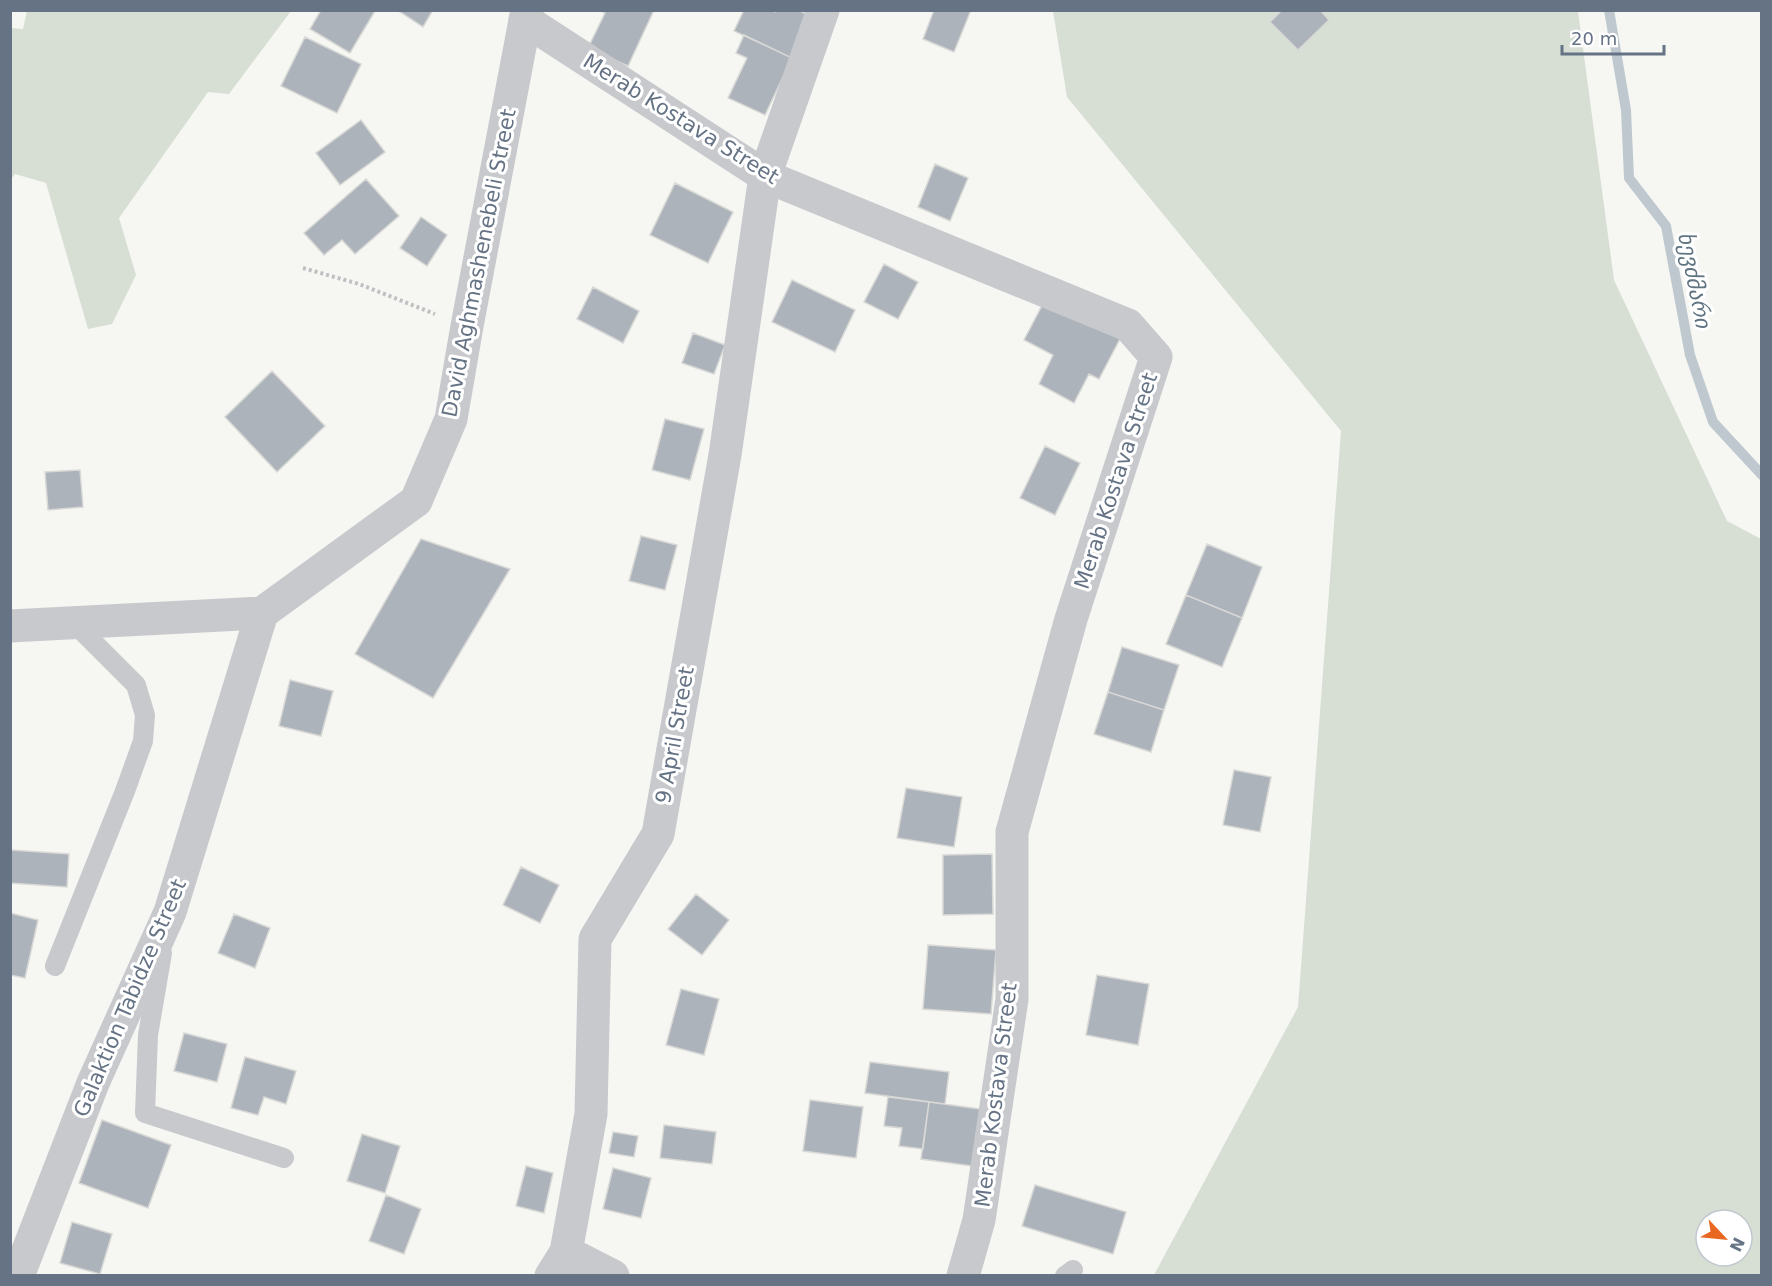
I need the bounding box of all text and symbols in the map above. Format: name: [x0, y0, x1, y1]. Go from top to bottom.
scale bar: [1562, 18, 1664, 56]
text: 20 m: [1571, 28, 1617, 49]
street label: Merab Kostava Street: [579, 49, 783, 189]
street label: David Aghmashenebeli Street: [437, 107, 521, 419]
water label: ხევძმარი: [1673, 230, 1716, 332]
street label: Merab Kostava Street: [1070, 370, 1162, 592]
street label: 9 April Street: [651, 665, 699, 805]
street label: Galaktion Tabidze Street: [69, 875, 191, 1121]
street label: Merab Kostava Street: [970, 981, 1022, 1209]
north arrow: [1694, 1208, 1754, 1268]
text: N: [1726, 1234, 1749, 1255]

